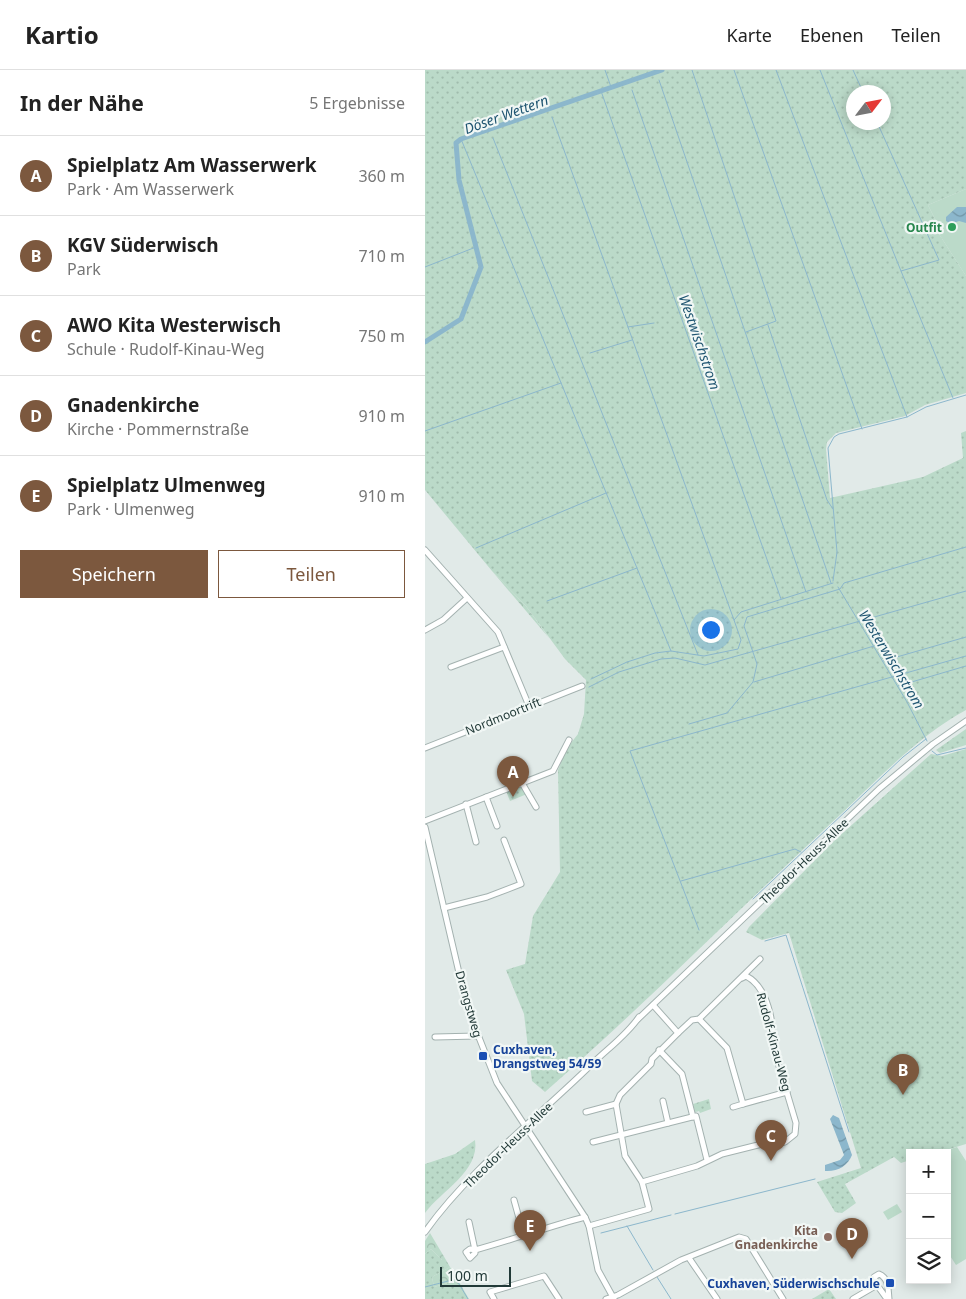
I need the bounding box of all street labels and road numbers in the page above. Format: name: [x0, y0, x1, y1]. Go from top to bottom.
street label: Nordmoortrift: [463, 693, 544, 739]
street label: Theodor-Heuss-Allee: [756, 814, 852, 908]
street label: Drangstweg: [451, 969, 487, 1039]
street label: Rudolf-Kinau-Weg: [753, 991, 795, 1093]
street label: Theodor-Heuss-Allee: [460, 1098, 556, 1192]

